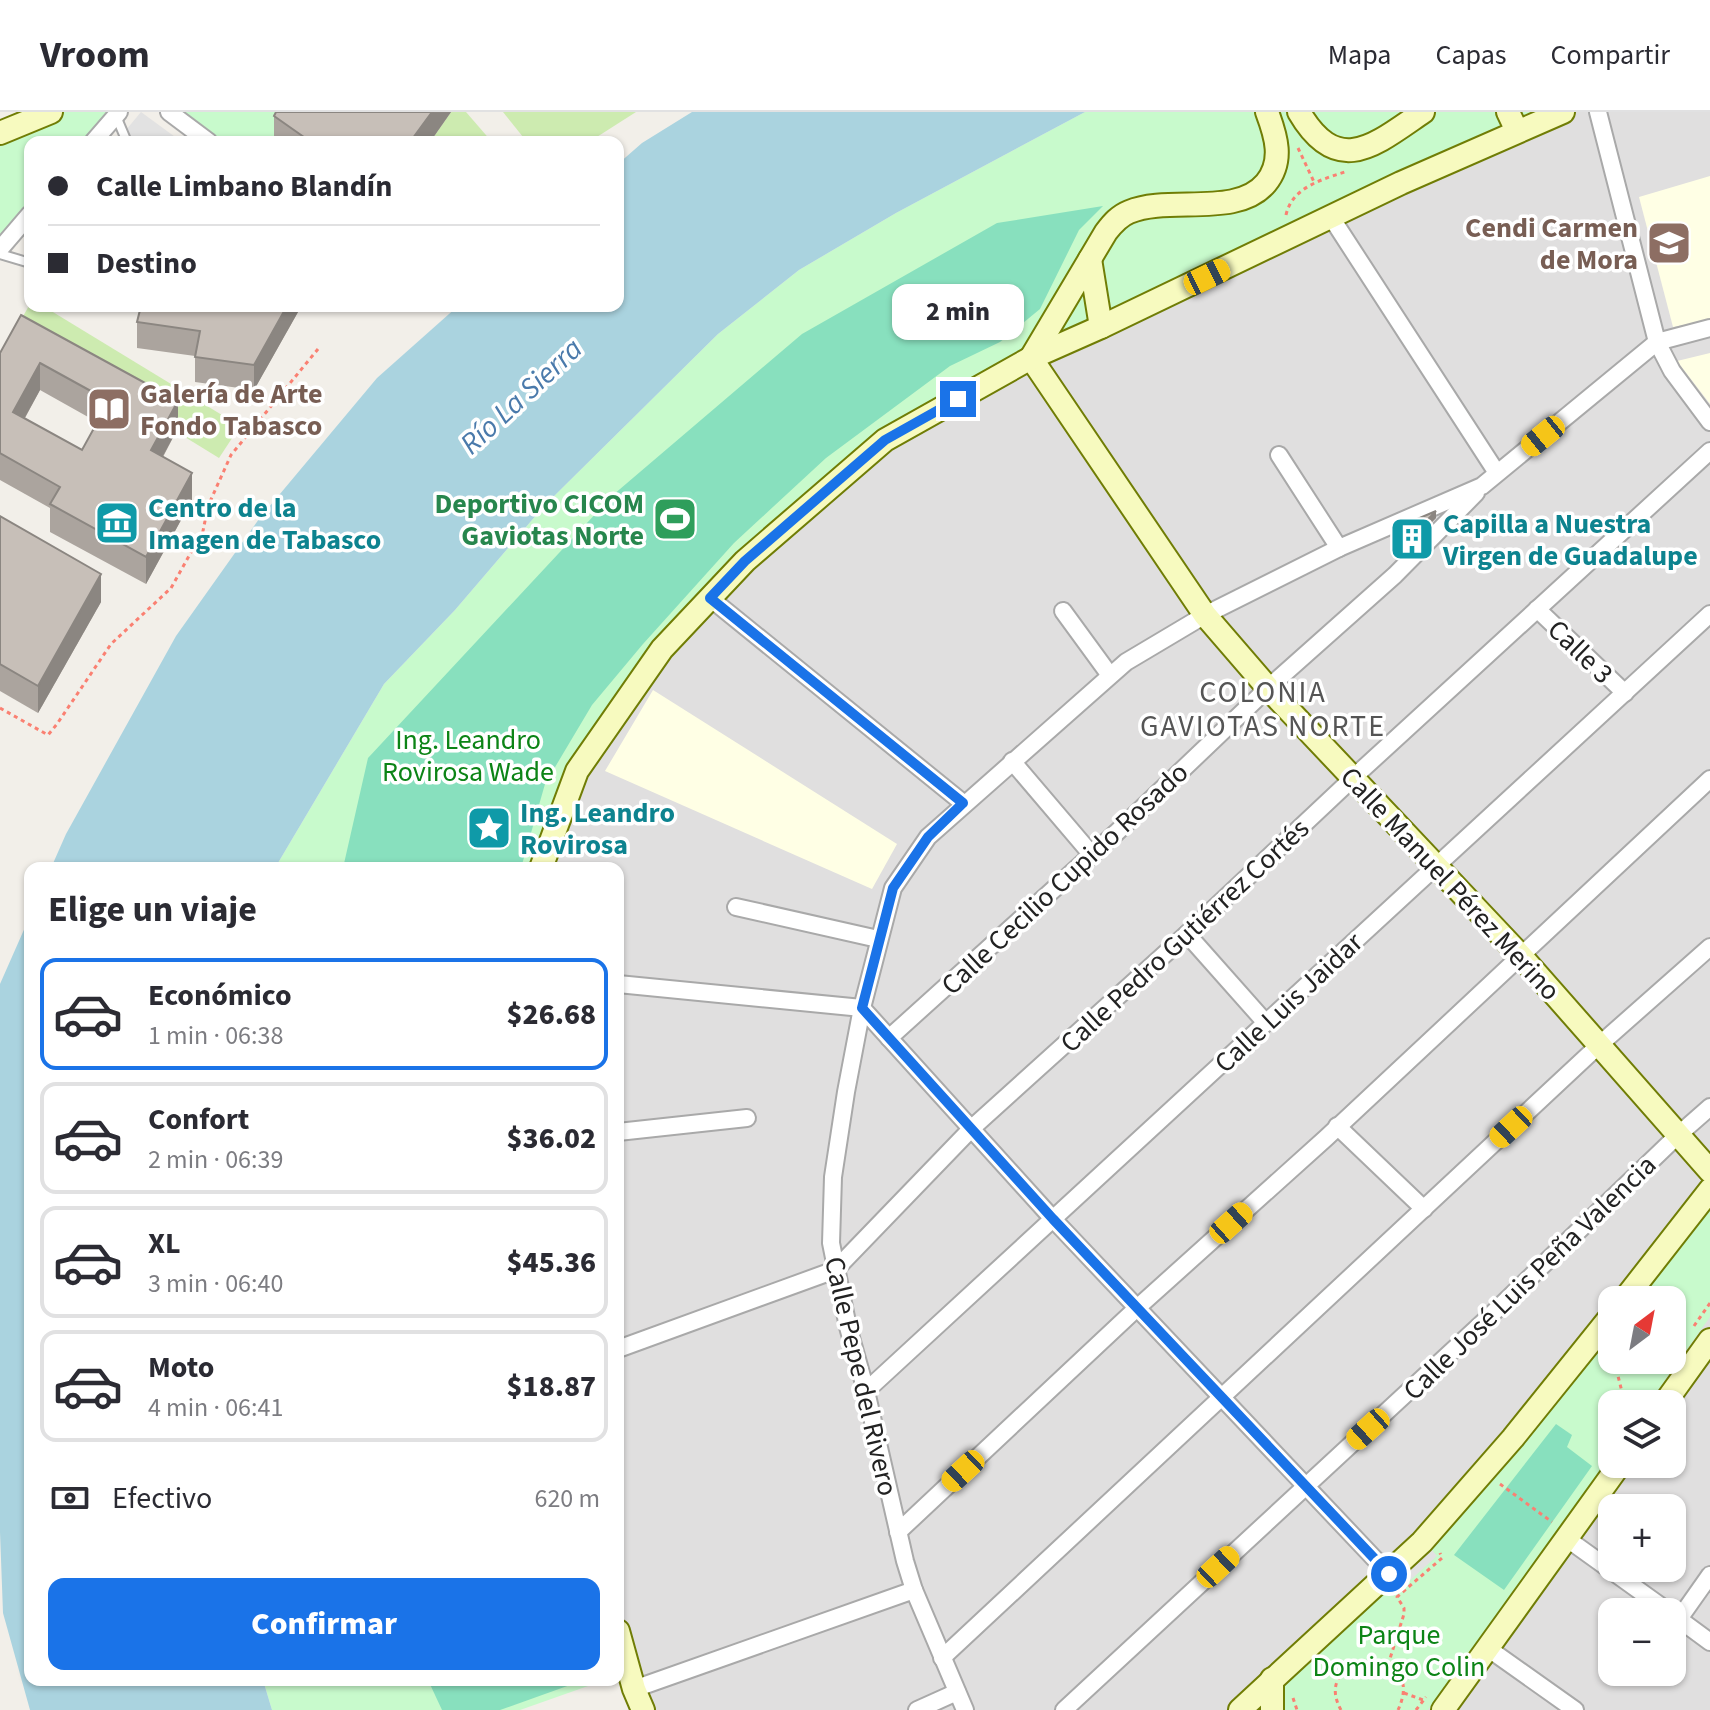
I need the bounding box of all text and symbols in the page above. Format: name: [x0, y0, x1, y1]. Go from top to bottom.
text: Vroom: [40, 28, 150, 82]
text: Mapa: [1328, 35, 1391, 75]
text: Capas: [1435, 35, 1507, 75]
text: Compartir: [1551, 35, 1670, 75]
text: Calle Limbano Blandín: [96, 165, 392, 208]
place label: Cendi Carmen de Mora: [1465, 208, 1638, 280]
school or university icon: Cendi Carmen de Mora: [1645, 219, 1693, 267]
text: Destino: [96, 242, 197, 285]
car: [1180, 256, 1234, 298]
callout: 2 min: [892, 283, 1024, 339]
text: 2 min: [926, 293, 990, 330]
water label: Río La Sierra: [450, 328, 592, 465]
place label: Galería de Arte Fondo Tabasco: [140, 374, 322, 446]
route end: [940, 381, 976, 417]
library icon: Galería de Arte Fondo Tabasco: [85, 385, 133, 433]
car: [1517, 412, 1569, 460]
place label: Deportivo CICOM Gaviotas Norte: [435, 484, 644, 556]
place label: Centro de la Imagen de Tabasco: [148, 488, 381, 560]
sports icon: Deportivo CICOM Gaviotas Norte: [651, 495, 699, 543]
museum icon: Centro de la Imagen de Tabasco: [93, 499, 141, 547]
place label: Capilla a Nuestra Virgen de Guadalupe: [1442, 504, 1698, 576]
building icon: Capilla a Nuestra Virgen de Guadalupe: [1388, 515, 1436, 563]
street label: Calle 3: [1538, 610, 1622, 693]
district label: COLONIA GAVIOTAS NORTE: [1140, 671, 1386, 748]
park label: Ing. Leandro Rovirosa Wade: [382, 720, 554, 792]
street label: Calle Cecilio Cupido Rosado: [932, 753, 1197, 1004]
street label: Calle Manuel Pérez Merino: [1331, 758, 1570, 1009]
place label: Ing. Leandro Rovirosa: [520, 793, 675, 865]
place icon: Ing. Leandro Rovirosa: [465, 804, 513, 852]
street label: Calle Pedro Gutiérrez Cortés: [1051, 809, 1318, 1062]
text: Elige un viaje: [48, 884, 257, 935]
street label: Calle Luis Jaidar: [1205, 923, 1372, 1082]
text: Económico: [148, 974, 292, 1017]
icon: car: [52, 978, 124, 1050]
text: $26.68: [507, 993, 596, 1036]
text: 1 min · 06:38: [148, 1017, 283, 1054]
text: Confort: [148, 1098, 249, 1141]
icon: car: [52, 1102, 124, 1174]
car: [1485, 1102, 1537, 1152]
text: $36.02: [507, 1117, 596, 1160]
text: 2 min · 06:39: [148, 1141, 283, 1178]
street label: Calle José Luis Peña Valencia: [1394, 1146, 1665, 1410]
car: [1205, 1198, 1257, 1248]
text: XL: [148, 1222, 181, 1265]
icon: car: [52, 1226, 124, 1298]
text: $45.36: [507, 1241, 596, 1284]
street label: Calle Pepe del Rivero: [814, 1253, 908, 1500]
text: 3 min · 06:40: [148, 1265, 283, 1302]
north arrow: [1598, 1286, 1686, 1374]
map controls: [1598, 1286, 1686, 1686]
text: Moto: [148, 1346, 214, 1389]
icon: car: [52, 1350, 124, 1422]
text: $18.87: [507, 1365, 596, 1408]
text: 4 min · 06:41: [148, 1389, 283, 1426]
button: layers: [1598, 1390, 1686, 1478]
car: [1342, 1404, 1394, 1454]
car: [937, 1446, 989, 1496]
icon: cash: [48, 1476, 92, 1520]
text: Efectivo: [112, 1477, 212, 1520]
text: 620 m: [534, 1480, 600, 1517]
button: +: [1598, 1494, 1686, 1582]
car: [1192, 1542, 1244, 1592]
route start: [1371, 1556, 1407, 1592]
button: Confirmar: [48, 1578, 600, 1670]
button: −: [1598, 1598, 1686, 1686]
park label: Parque Domingo Colin: [1313, 1615, 1485, 1687]

